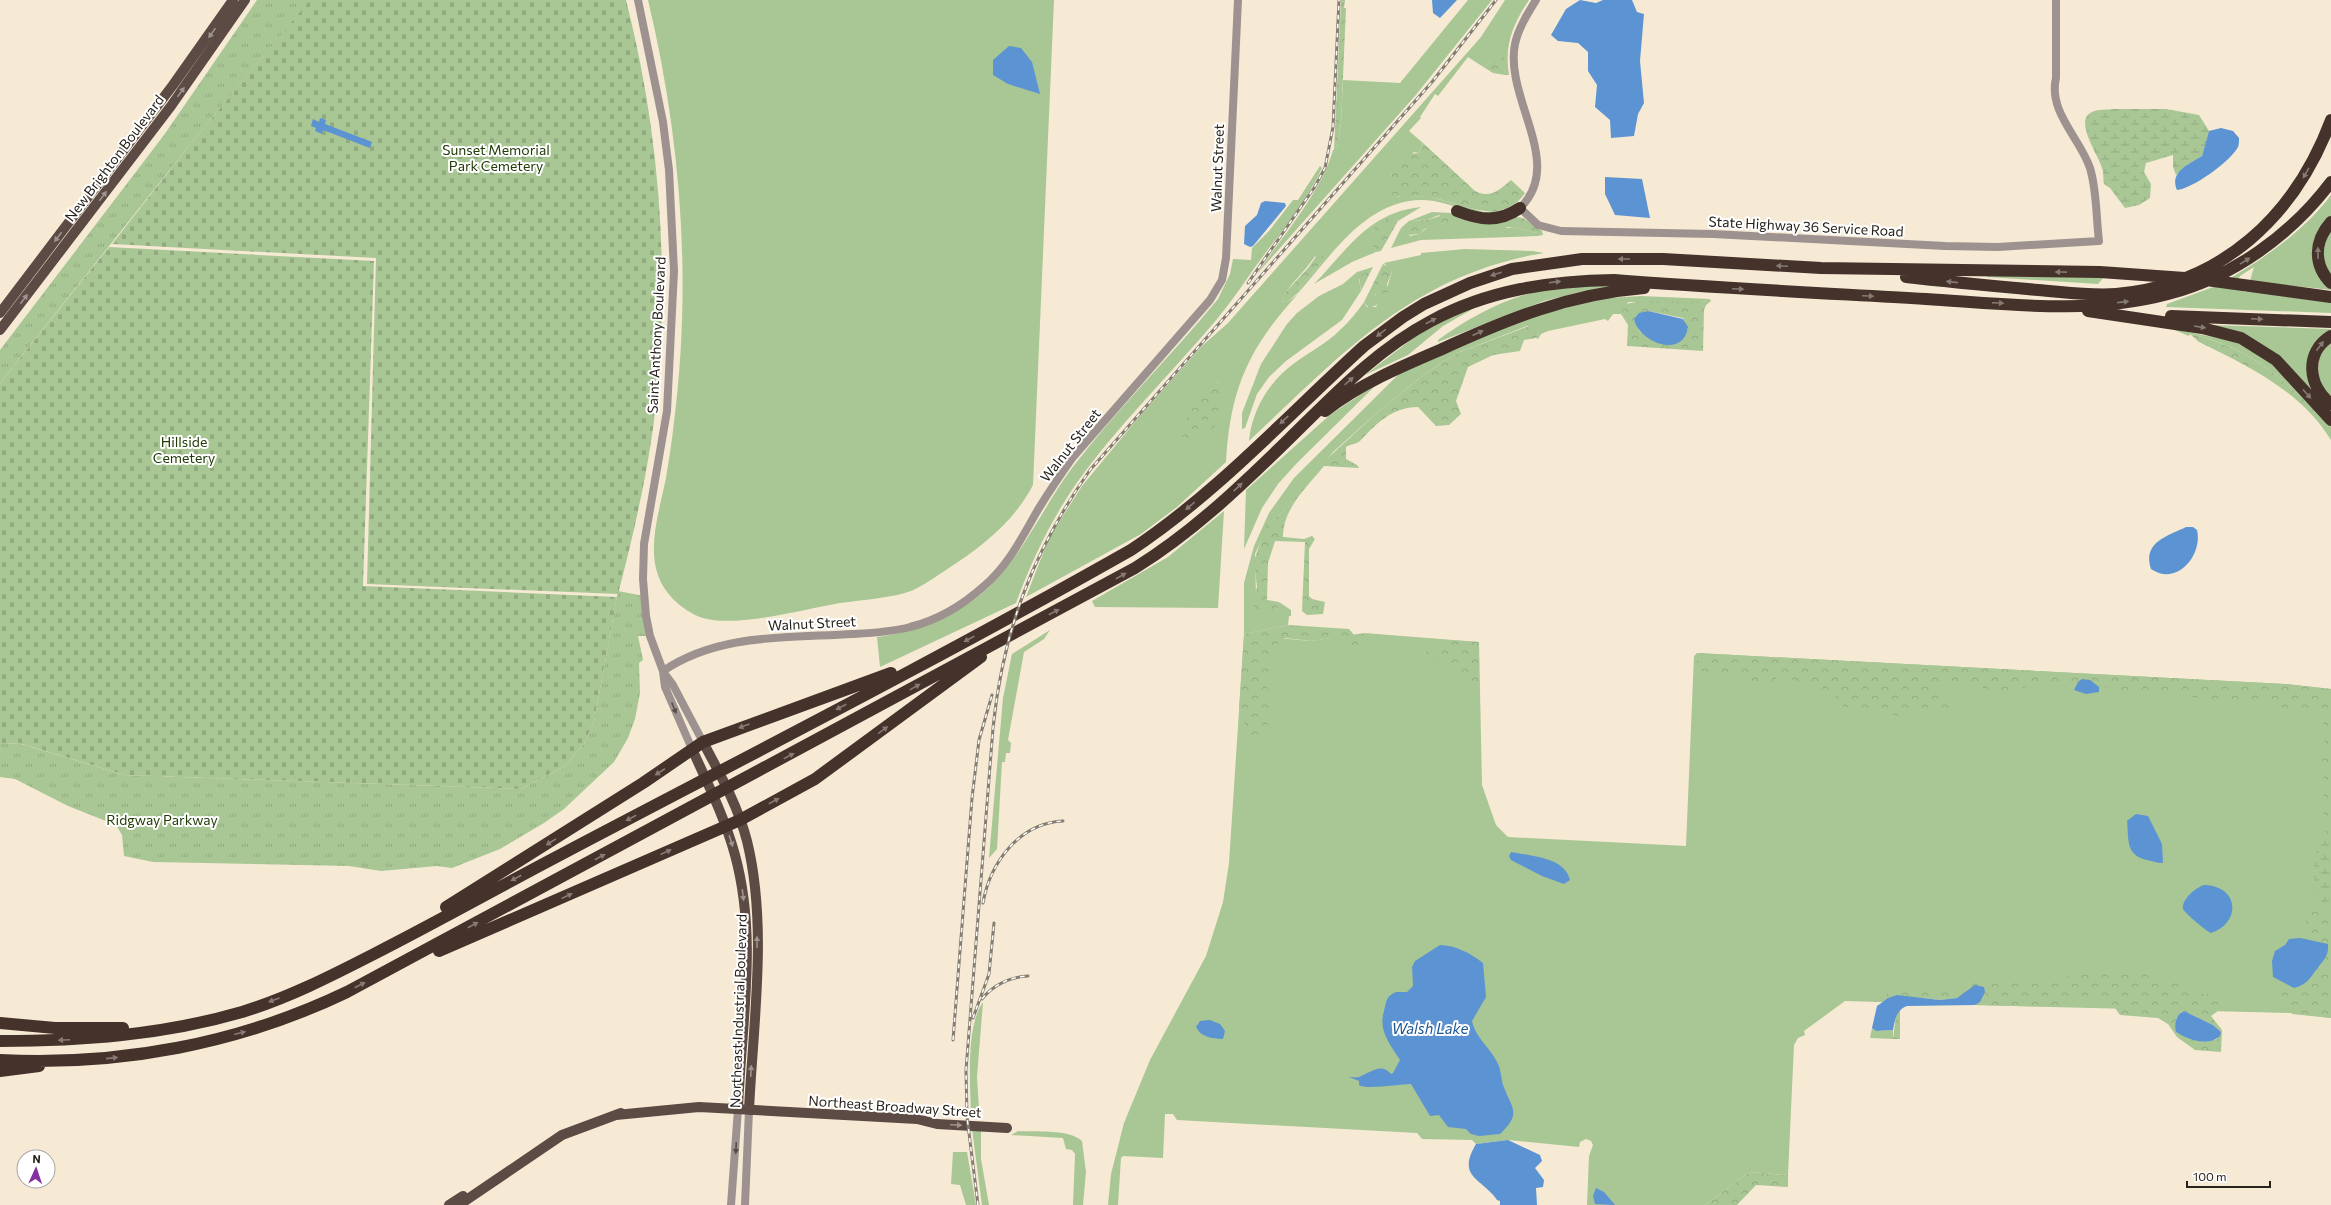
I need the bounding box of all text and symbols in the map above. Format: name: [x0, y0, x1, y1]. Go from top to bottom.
one-way arrow: [207, 27, 216, 38]
one-way arrow: [177, 87, 186, 98]
street label: New Brighton Boulevard: [61, 91, 167, 225]
street label: Walnut Street: [1207, 123, 1227, 212]
park label: Sunset Memorial Park Cemetery: [442, 141, 550, 174]
one-way arrow: [2302, 167, 2309, 179]
one-way arrow: [98, 190, 107, 201]
street label: State Highway 36 Service Road: [1708, 212, 1904, 240]
one-way arrow: [53, 232, 62, 243]
one-way arrow: [2315, 246, 2321, 259]
street label: Saint Anthony Boulevard: [643, 256, 669, 414]
one-way arrow: [1617, 256, 1630, 262]
one-way arrow: [2239, 257, 2251, 264]
one-way arrow: [1776, 262, 1788, 269]
one-way arrow: [2054, 269, 2067, 275]
one-way arrow: [1490, 271, 1502, 277]
one-way arrow: [1549, 279, 1561, 286]
one-way arrow: [1946, 279, 1958, 285]
one-way arrow: [1732, 285, 1744, 292]
one-way arrow: [1862, 293, 1875, 299]
one-way arrow: [19, 294, 27, 304]
one-way arrow: [2117, 299, 2129, 306]
one-way arrow: [1992, 300, 2005, 306]
one-way arrow: [2251, 316, 2263, 323]
one-way arrow: [1425, 317, 1437, 324]
one-way arrow: [2194, 325, 2206, 331]
one-way arrow: [1375, 328, 1386, 337]
one-way arrow: [1472, 330, 1484, 336]
one-way arrow: [2316, 340, 2325, 351]
one-way arrow: [1344, 377, 1353, 386]
one-way arrow: [2303, 389, 2312, 399]
street label: Walnut Street: [1036, 405, 1104, 485]
one-way arrow: [1280, 415, 1289, 424]
park label: Hillside Cemetery: [153, 433, 215, 466]
one-way arrow: [1233, 483, 1243, 492]
one-way arrow: [1185, 502, 1195, 511]
one-way arrow: [1115, 573, 1127, 580]
one-way arrow: [1048, 609, 1060, 615]
street label: Walnut Street: [767, 612, 857, 634]
one-way arrow: [963, 635, 975, 642]
one-way arrow: [909, 683, 921, 690]
one-way arrow: [671, 702, 677, 714]
one-way arrow: [835, 703, 846, 710]
one-way arrow: [738, 724, 750, 730]
one-way arrow: [877, 726, 888, 734]
one-way arrow: [783, 752, 795, 759]
one-way arrow: [655, 768, 665, 776]
one-way arrow: [768, 798, 780, 804]
park label: Ridgway Parkway: [106, 811, 218, 828]
one-way arrow: [625, 815, 637, 821]
one-way arrow: [728, 836, 734, 848]
one-way arrow: [546, 838, 556, 846]
one-way arrow: [661, 849, 673, 855]
one-way arrow: [594, 854, 605, 861]
one-way arrow: [510, 875, 522, 882]
one-way arrow: [740, 889, 746, 901]
one-way arrow: [562, 893, 573, 899]
street label: Northeast Industrial Boulevard: [726, 914, 750, 1108]
one-way arrow: [467, 922, 479, 929]
one-way arrow: [754, 935, 760, 948]
one-way arrow: [354, 982, 366, 988]
one-way arrow: [268, 998, 280, 1004]
water label: Walsh Lake: [1392, 1019, 1468, 1037]
one-way arrow: [234, 1030, 246, 1036]
one-way arrow: [58, 1037, 70, 1044]
one-way arrow: [106, 1054, 118, 1061]
one-way arrow: [748, 1064, 754, 1077]
street label: Northeast Broadway Street: [808, 1091, 982, 1121]
one-way arrow: [950, 1122, 963, 1128]
one-way arrow: [733, 1142, 739, 1155]
north arrow: [16, 1149, 56, 1189]
text: N: [32, 1152, 41, 1165]
scale bar: [2187, 1163, 2270, 1189]
text: 100 m: [2193, 1169, 2227, 1183]

